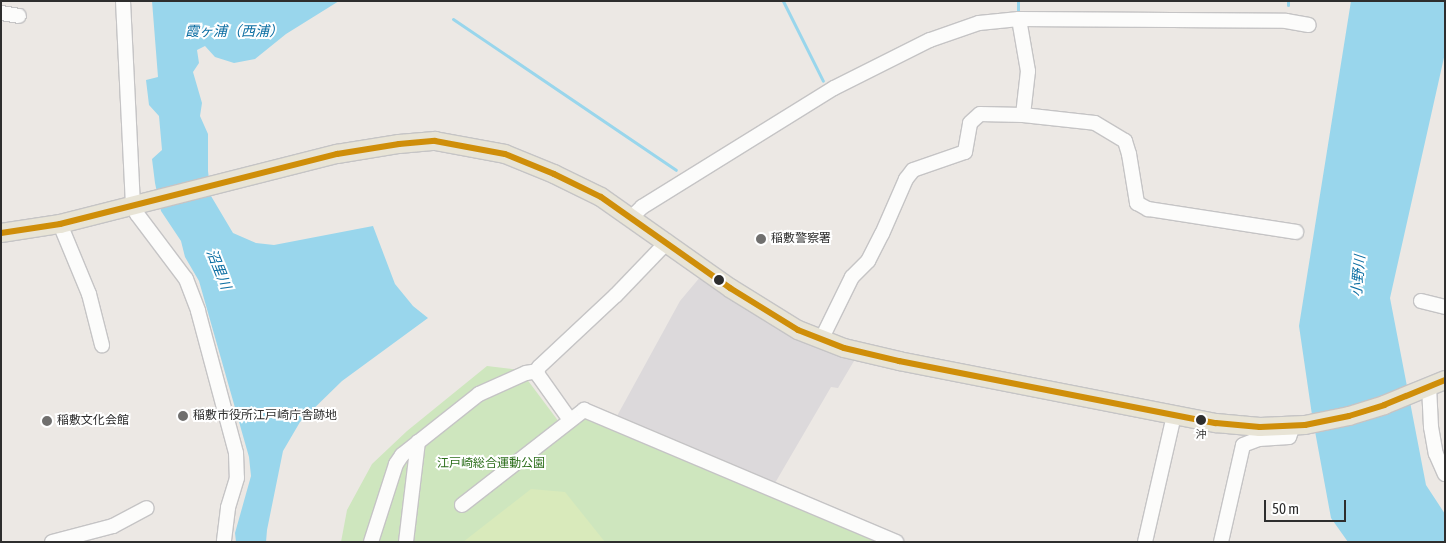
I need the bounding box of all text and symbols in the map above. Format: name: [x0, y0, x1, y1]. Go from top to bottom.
water label: 霞ヶ浦（西浦）: [185, 23, 283, 39]
place label: 稲敷警察署: [771, 232, 831, 246]
marker: 稲敷警察署: [755, 233, 767, 245]
water label: 沼里川: [203, 246, 235, 292]
water label: 小野川: [1348, 254, 1368, 298]
unlabelled marker: [714, 275, 724, 285]
place label: 稲敷市役所江戸崎庁舎跡地: [193, 409, 337, 423]
marker: 稲敷市役所江戸崎庁舎跡地: [177, 410, 189, 422]
place label: 稲敷文化会館: [57, 414, 129, 428]
marker: 稲敷文化会館: [41, 415, 53, 427]
marker: 沖: [1196, 415, 1206, 425]
place label: 沖: [1196, 427, 1206, 441]
park label: 江戸崎総合運動公園: [437, 457, 545, 471]
scale bar: [1266, 490, 1348, 522]
text: 50 m: [1272, 500, 1299, 517]

